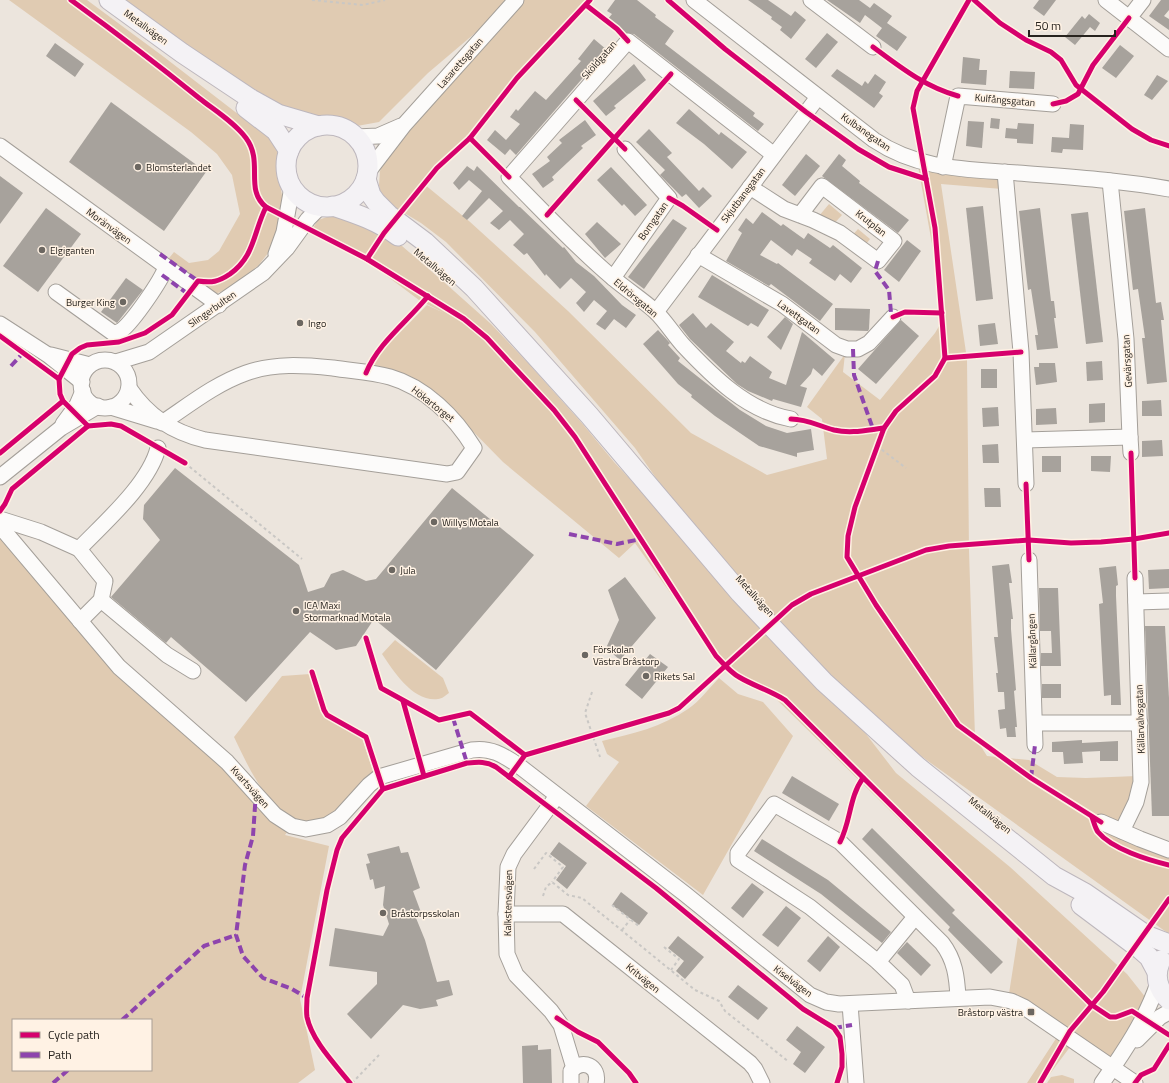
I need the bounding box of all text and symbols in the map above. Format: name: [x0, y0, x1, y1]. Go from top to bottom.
street label: Metallvägen: [121, 6, 171, 48]
scale bar: [1029, 12, 1115, 38]
text: 50 m: [1035, 16, 1061, 35]
street label: Lasarettsgatan: [434, 34, 486, 92]
street label: Sköldgatan: [578, 37, 620, 83]
street label: Kulfångsgatan: [974, 90, 1036, 110]
street label: Kulbanegatan: [838, 109, 894, 155]
place label: Blomsterlandet: [146, 160, 212, 175]
marker: Blomsterlandet: [133, 162, 143, 172]
street label: Skjutbanegatan: [717, 164, 769, 226]
street label: Bomgatan: [634, 199, 672, 243]
street label: Moränvägen: [83, 204, 135, 248]
street label: Krutplan: [852, 206, 890, 240]
place label: Elgiganten: [50, 243, 95, 258]
marker: Elgiganten: [37, 245, 47, 255]
street label: Metallvägen: [410, 245, 460, 289]
street label: Eldrörsgatan: [611, 275, 661, 321]
street label: Slingerbulten: [185, 287, 239, 331]
place label: Burger King: [66, 295, 115, 310]
street label: Lavettgatan: [774, 296, 824, 338]
marker: Burger King: [118, 297, 128, 307]
place label: Ingo: [308, 316, 326, 331]
marker: Ingo: [295, 318, 305, 328]
street label: Gevärsgatan: [1118, 334, 1136, 388]
street label: Hökartorget: [408, 382, 458, 426]
place label: Willys Motala: [442, 515, 499, 530]
marker: Willys Motala: [429, 517, 439, 527]
place label: Jula: [400, 563, 416, 578]
marker: Jula: [387, 565, 397, 575]
street label: Metallvägen: [732, 572, 778, 620]
place label: ICA Maxi Stormarknad Motala: [304, 598, 391, 625]
marker: ICA Maxi Stormarknad Motala: [291, 606, 301, 616]
street label: Källargången: [1024, 613, 1040, 669]
place label: Förskolan Västra Bråstorp: [593, 642, 659, 669]
marker: Förskolan Västra Bråstorp: [580, 650, 590, 660]
place label: Rikets Sal: [654, 669, 695, 684]
marker: Rikets Sal: [641, 671, 651, 681]
street label: Källarvalvsgatan: [1131, 684, 1149, 754]
street label: Kvartsvägen: [227, 763, 273, 811]
street label: Metallvägen: [965, 793, 1015, 837]
street label: Kalkstensvägen: [500, 870, 516, 936]
place label: Bråstorpsskolan: [391, 906, 460, 921]
marker: Bråstorpsskolan: [378, 908, 388, 918]
street label: Kritvägen: [623, 960, 663, 996]
street label: Kiselvägen: [770, 961, 816, 1001]
place label: Bråstorp västra: [958, 1005, 1023, 1020]
marker: Bråstorp västra: [1026, 1007, 1036, 1017]
legend: [12, 1019, 152, 1071]
text: Cycle path: [48, 1025, 100, 1044]
text: Path: [48, 1045, 72, 1064]

